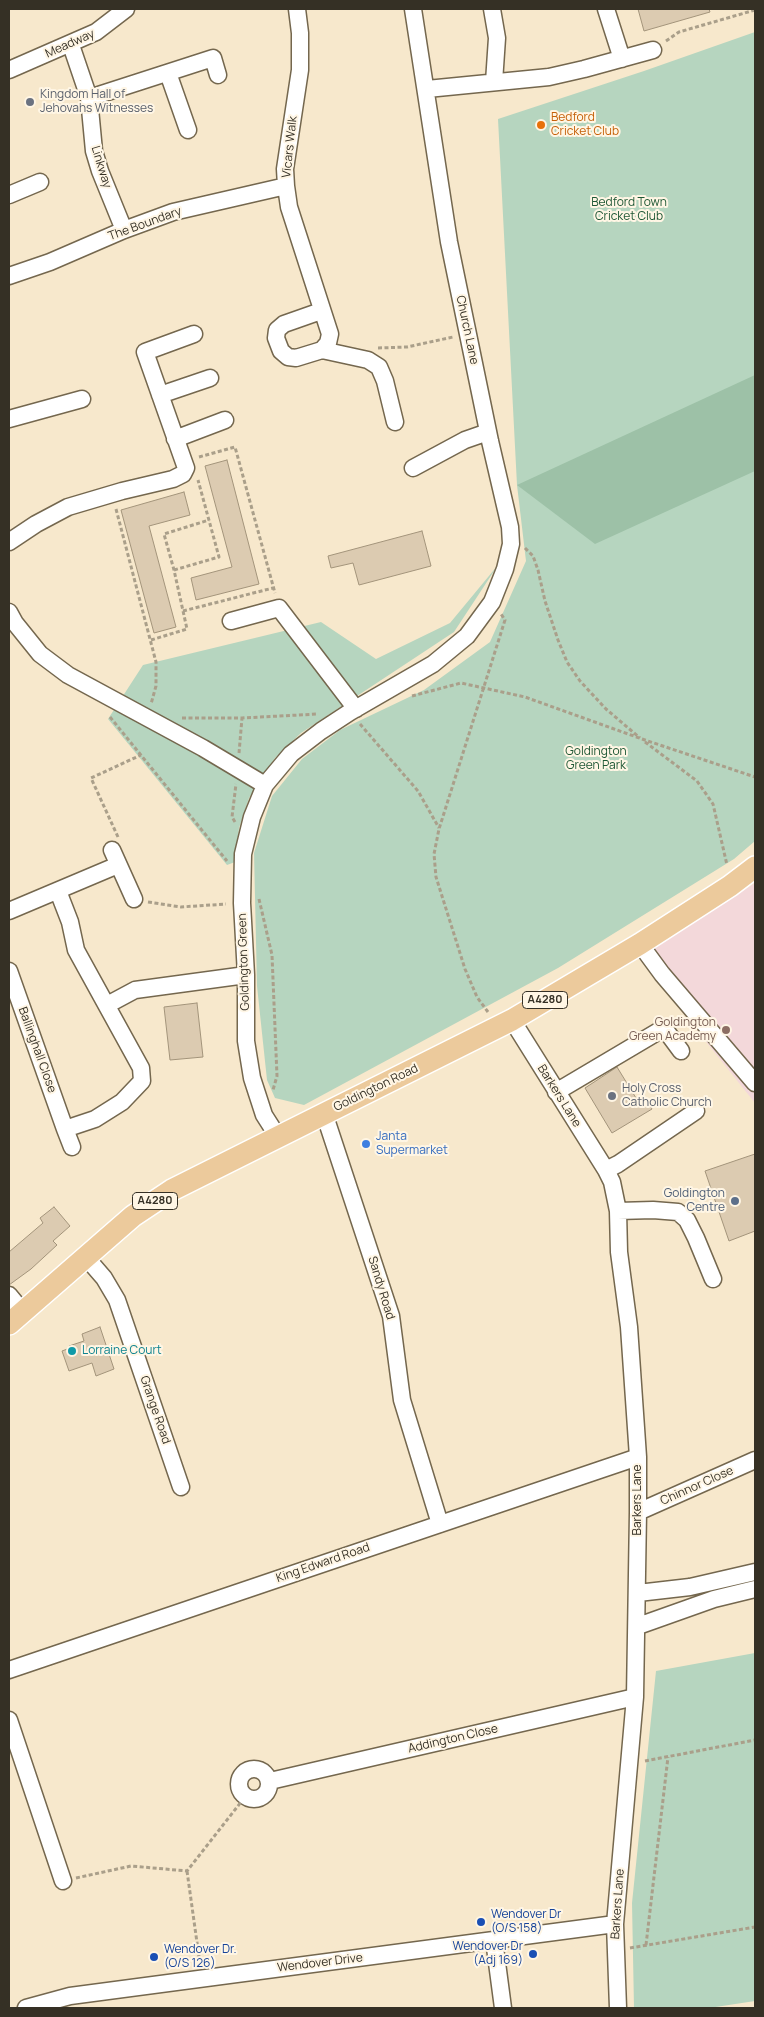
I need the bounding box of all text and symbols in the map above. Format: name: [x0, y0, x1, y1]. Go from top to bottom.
street label: Meadway: [43, 27, 97, 61]
place label: Kingdom Hall of Jehovahs Witnesses: [40, 88, 153, 116]
marker: Kingdom Hall of Jehovahs Witnesses: [24, 96, 36, 108]
place label: Bedford Cricket Club: [551, 111, 619, 139]
street label: Vicars Walk: [280, 115, 300, 179]
marker: Bedford Cricket Club: [535, 119, 547, 131]
street label: Linkway: [88, 144, 114, 190]
park label: Bedford Town Cricket Club: [591, 196, 667, 224]
street label: The Boundary: [106, 204, 184, 244]
street label: Church Lane: [453, 294, 481, 366]
park label: Goldington Green Park: [565, 745, 627, 773]
street label: Goldington Green: [235, 913, 253, 1011]
road number: A4280: [522, 992, 568, 1008]
street label: Ballinghall Close: [15, 1005, 59, 1095]
place label: Goldington Green Academy: [629, 1016, 716, 1044]
marker: Goldington Green Academy: [720, 1024, 732, 1036]
street label: Goldington Road: [331, 1061, 421, 1115]
street label: Barkers Lane: [534, 1062, 584, 1130]
place label: Holy Cross Catholic Church: [622, 1082, 712, 1110]
marker: Holy Cross Catholic Church: [606, 1090, 618, 1102]
place label: Janta Supermarket: [376, 1130, 448, 1158]
marker: Janta Supermarket: [360, 1138, 372, 1150]
place label: Goldington Centre: [664, 1187, 725, 1215]
road number: A4280: [132, 1192, 178, 1210]
marker: Goldington Centre: [729, 1195, 741, 1207]
street label: Sandy Road: [365, 1255, 397, 1321]
place label: Lorraine Court: [82, 1344, 162, 1358]
marker: Lorraine Court: [66, 1345, 78, 1357]
street label: Grange Road: [137, 1374, 173, 1446]
street label: Chinnor Close: [658, 1463, 736, 1509]
street label: Barkers Lane: [631, 1465, 645, 1535]
street label: King Edward Road: [274, 1540, 372, 1586]
street label: Addington Close: [407, 1722, 499, 1756]
street label: Barkers Lane: [608, 1868, 628, 1940]
place label: Wendover Dr (O/S 158): [491, 1908, 561, 1936]
marker: Wendover Dr (O/S 158): [475, 1916, 487, 1928]
place label: Wendover Dr (Adj 169): [453, 1940, 523, 1968]
place label: Wendover Dr. (O/S 126): [164, 1943, 236, 1971]
marker: Wendover Dr (Adj 169): [527, 1948, 539, 1960]
marker: Wendover Dr. (O/S 126): [148, 1951, 160, 1963]
street label: Wendover Drive: [276, 1951, 364, 1975]

